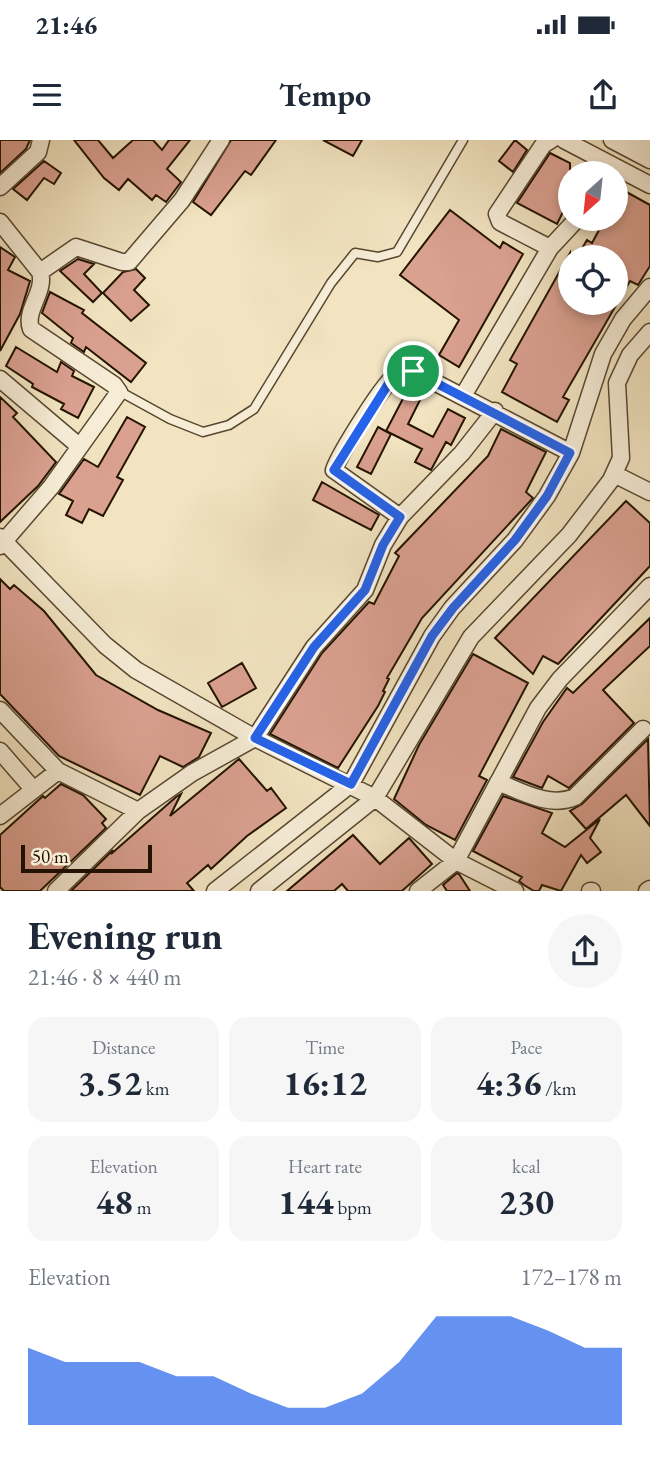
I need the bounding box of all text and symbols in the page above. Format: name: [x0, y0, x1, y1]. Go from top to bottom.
text: 21:46: [35, 8, 97, 42]
text: Tempo: [279, 74, 371, 116]
icon: menu: [28, 76, 66, 114]
icon: share: [584, 76, 622, 114]
north arrow: [558, 161, 628, 231]
map controls: [558, 161, 628, 315]
button: locate: [558, 245, 628, 315]
pin: [383, 341, 443, 401]
icon: arrive: [394, 352, 432, 390]
scale bar: [21, 842, 152, 874]
text: 50 m: [32, 844, 69, 869]
text: Evening run: [28, 911, 223, 960]
button: share: [548, 914, 622, 988]
text: 21:46 · 8 × 440 m: [28, 962, 181, 992]
text: Distance: [92, 1035, 155, 1060]
text: Time: [305, 1035, 345, 1060]
text: Pace: [510, 1035, 542, 1060]
text: 3.52: [78, 1060, 142, 1105]
text: 16:12: [283, 1060, 367, 1105]
text: 4:36: [476, 1060, 541, 1105]
text: km: [142, 1076, 170, 1101]
text: /km: [541, 1076, 577, 1101]
text: Elevation: [89, 1154, 158, 1179]
text: Heart rate: [288, 1154, 362, 1179]
text: kcal: [512, 1154, 541, 1179]
text: 48: [96, 1179, 133, 1224]
text: 144: [278, 1179, 334, 1224]
text: 230: [499, 1179, 554, 1224]
text: m: [133, 1195, 151, 1220]
text: bpm: [334, 1195, 372, 1220]
text: Elevation: [28, 1262, 111, 1292]
text: 172–178 m: [521, 1262, 622, 1292]

